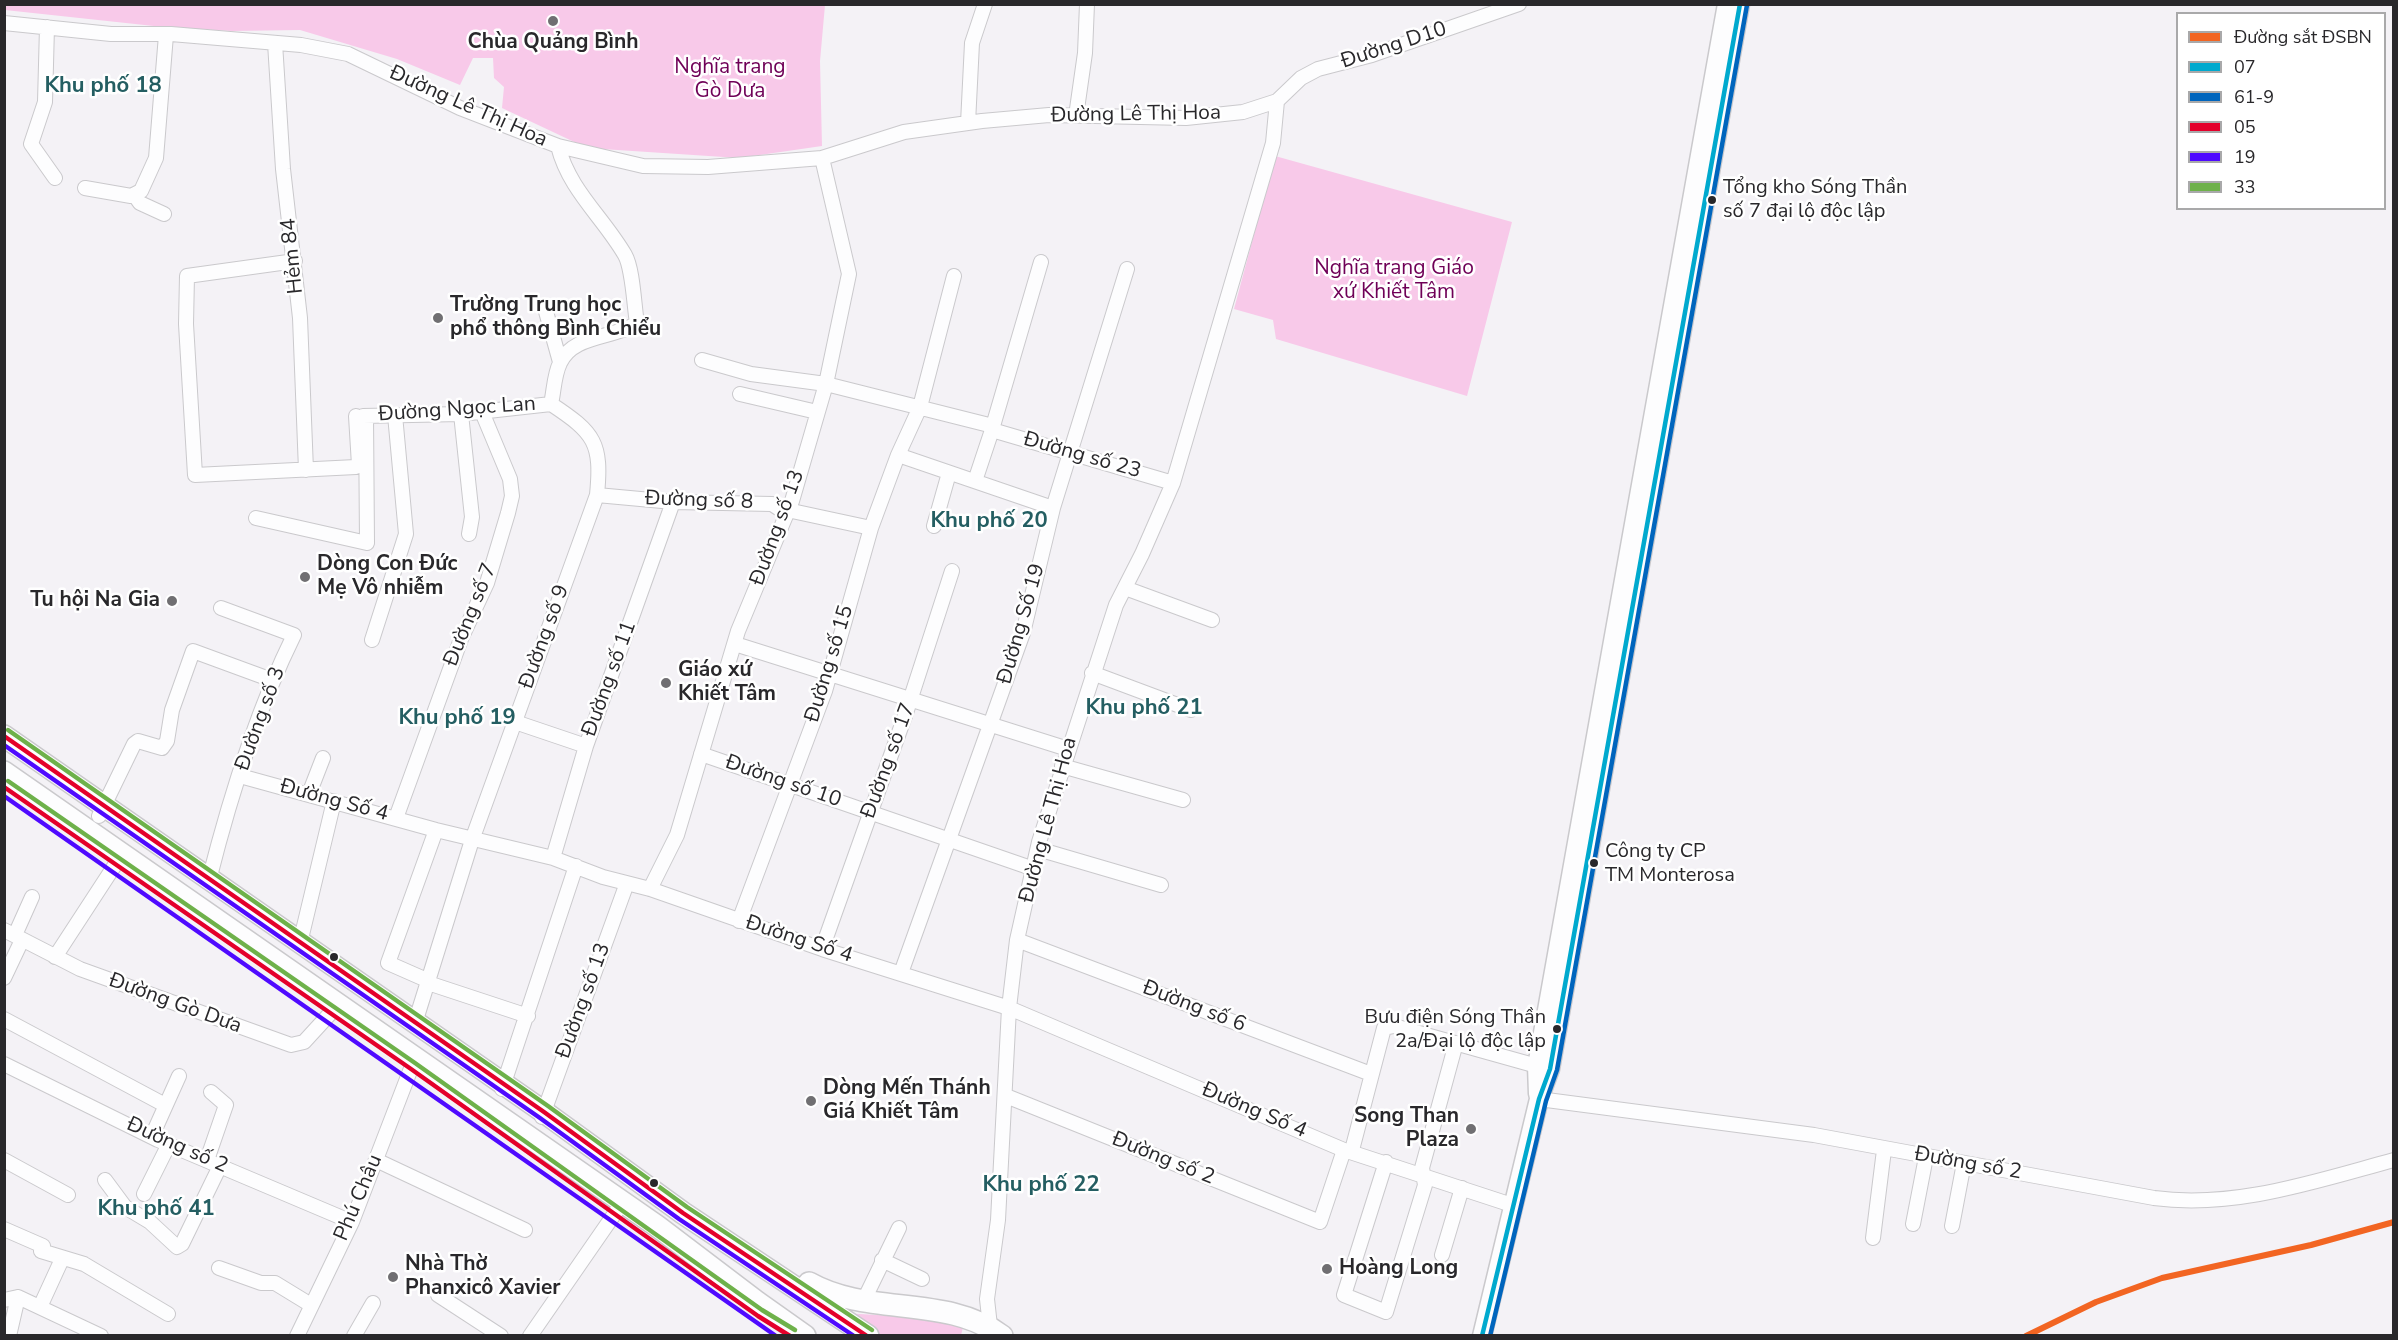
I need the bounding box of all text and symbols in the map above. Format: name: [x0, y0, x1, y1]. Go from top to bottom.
legend: [2176, 12, 2386, 210]
marker: Chùa Quảng Bình: [546, 14, 560, 28]
street label: Đường D10: [1338, 17, 1450, 75]
text: Đường sắt ĐSBN: [2234, 25, 2372, 49]
place label: Chùa Quảng Bình: [467, 30, 639, 56]
park label: Nghĩa trang Gò Dưa: [674, 55, 786, 105]
text: 07: [2234, 55, 2256, 79]
street label: Đường Lê Thị Hoa: [385, 61, 551, 153]
district label: Khu phố 18: [44, 74, 162, 100]
text: 61-9: [2234, 85, 2274, 109]
street label: Đường Lê Thị Hoa: [1051, 101, 1221, 129]
text: 05: [2234, 115, 2256, 139]
text: 19: [2234, 145, 2256, 169]
text: 33: [2234, 175, 2256, 199]
place label: Tổng kho Sóng Thần số 7 đại lộ độc lập: [1723, 176, 1907, 223]
marker: Tổng kho Sóng Thần số 7 đại lộ độc lập: [1706, 194, 1718, 206]
street label: Hẻm 84: [277, 217, 309, 295]
park label: Nghĩa trang Giáo xứ Khiết Tâm: [1314, 256, 1474, 306]
place label: Trường Trung học phổ thông Bình Chiểu: [450, 293, 661, 343]
marker: Trường Trung học phổ thông Bình Chiểu: [431, 311, 445, 325]
street label: Đường Ngọc Lan: [377, 392, 537, 428]
street label: Đường số 23: [1020, 427, 1144, 485]
street label: Đường số 13: [745, 467, 811, 589]
street label: Đường số 8: [644, 487, 754, 515]
district label: Khu phố 20: [930, 509, 1048, 535]
place label: Dòng Con Đức Mẹ Vô nhiễm: [317, 552, 457, 602]
street label: Đường số 7: [439, 560, 503, 670]
street label: Đường Số 19: [993, 561, 1051, 687]
marker: Dòng Con Đức Mẹ Vô nhiễm: [298, 570, 312, 584]
street label: Đường số 9: [515, 582, 575, 692]
place label: Tu hội Na Gia: [30, 588, 160, 614]
marker: Tu hội Na Gia: [165, 594, 179, 608]
street label: Đường số 15: [800, 602, 860, 726]
street label: Đường số 11: [577, 618, 643, 740]
place label: Giáo xứ Khiết Tâm: [678, 658, 776, 708]
street label: Đường số 3: [231, 664, 291, 774]
marker: Giáo xứ Khiết Tâm: [659, 676, 673, 690]
district label: Khu phố 21: [1085, 696, 1203, 722]
street label: Đường số 17: [856, 700, 922, 822]
district label: Khu phố 19: [398, 706, 516, 732]
street label: Đường Lê Thị Hoa: [1015, 735, 1083, 905]
street label: Đường số 10: [722, 750, 844, 814]
street label: Đường Số 4: [277, 774, 391, 828]
place label: Công ty CP TM Monterosa: [1605, 840, 1735, 887]
marker: Công ty CP TM Monterosa: [1588, 857, 1600, 869]
street label: Đường Số 4: [742, 911, 856, 969]
street label: Đường số 13: [551, 940, 617, 1062]
unlabelled marker: [328, 951, 340, 963]
street label: Đường Gò Dưa: [105, 968, 245, 1040]
street label: Đường số 6: [1139, 976, 1249, 1038]
place label: Bưu điện Sóng Thần 2a/Đại lộ độc lập: [1364, 1006, 1546, 1053]
marker: Bưu điện Sóng Thần 2a/Đại lộ độc lập: [1551, 1023, 1563, 1035]
place label: Dòng Mến Thánh Giá Khiết Tâm: [823, 1076, 991, 1126]
street label: Đường Số 4: [1198, 1078, 1310, 1144]
marker: Dòng Mến Thánh Giá Khiết Tâm: [804, 1094, 818, 1108]
place label: Song Than Plaza: [1354, 1104, 1459, 1154]
street label: Đường số 2: [122, 1112, 232, 1180]
marker: Song Than Plaza: [1464, 1122, 1478, 1136]
street label: Đường số 2: [1108, 1127, 1218, 1191]
street label: Đường số 2: [1912, 1142, 2024, 1186]
street label: Phú Châu: [330, 1151, 388, 1245]
district label: Khu phố 22: [982, 1173, 1100, 1199]
unlabelled marker: [648, 1177, 660, 1189]
district label: Khu phố 41: [97, 1197, 215, 1223]
place label: Nhà Thờ Phanxicô Xavier: [405, 1252, 561, 1302]
place label: Hoàng Long: [1339, 1256, 1458, 1282]
marker: Hoàng Long: [1320, 1262, 1334, 1276]
marker: Nhà Thờ Phanxicô Xavier: [386, 1270, 400, 1284]

